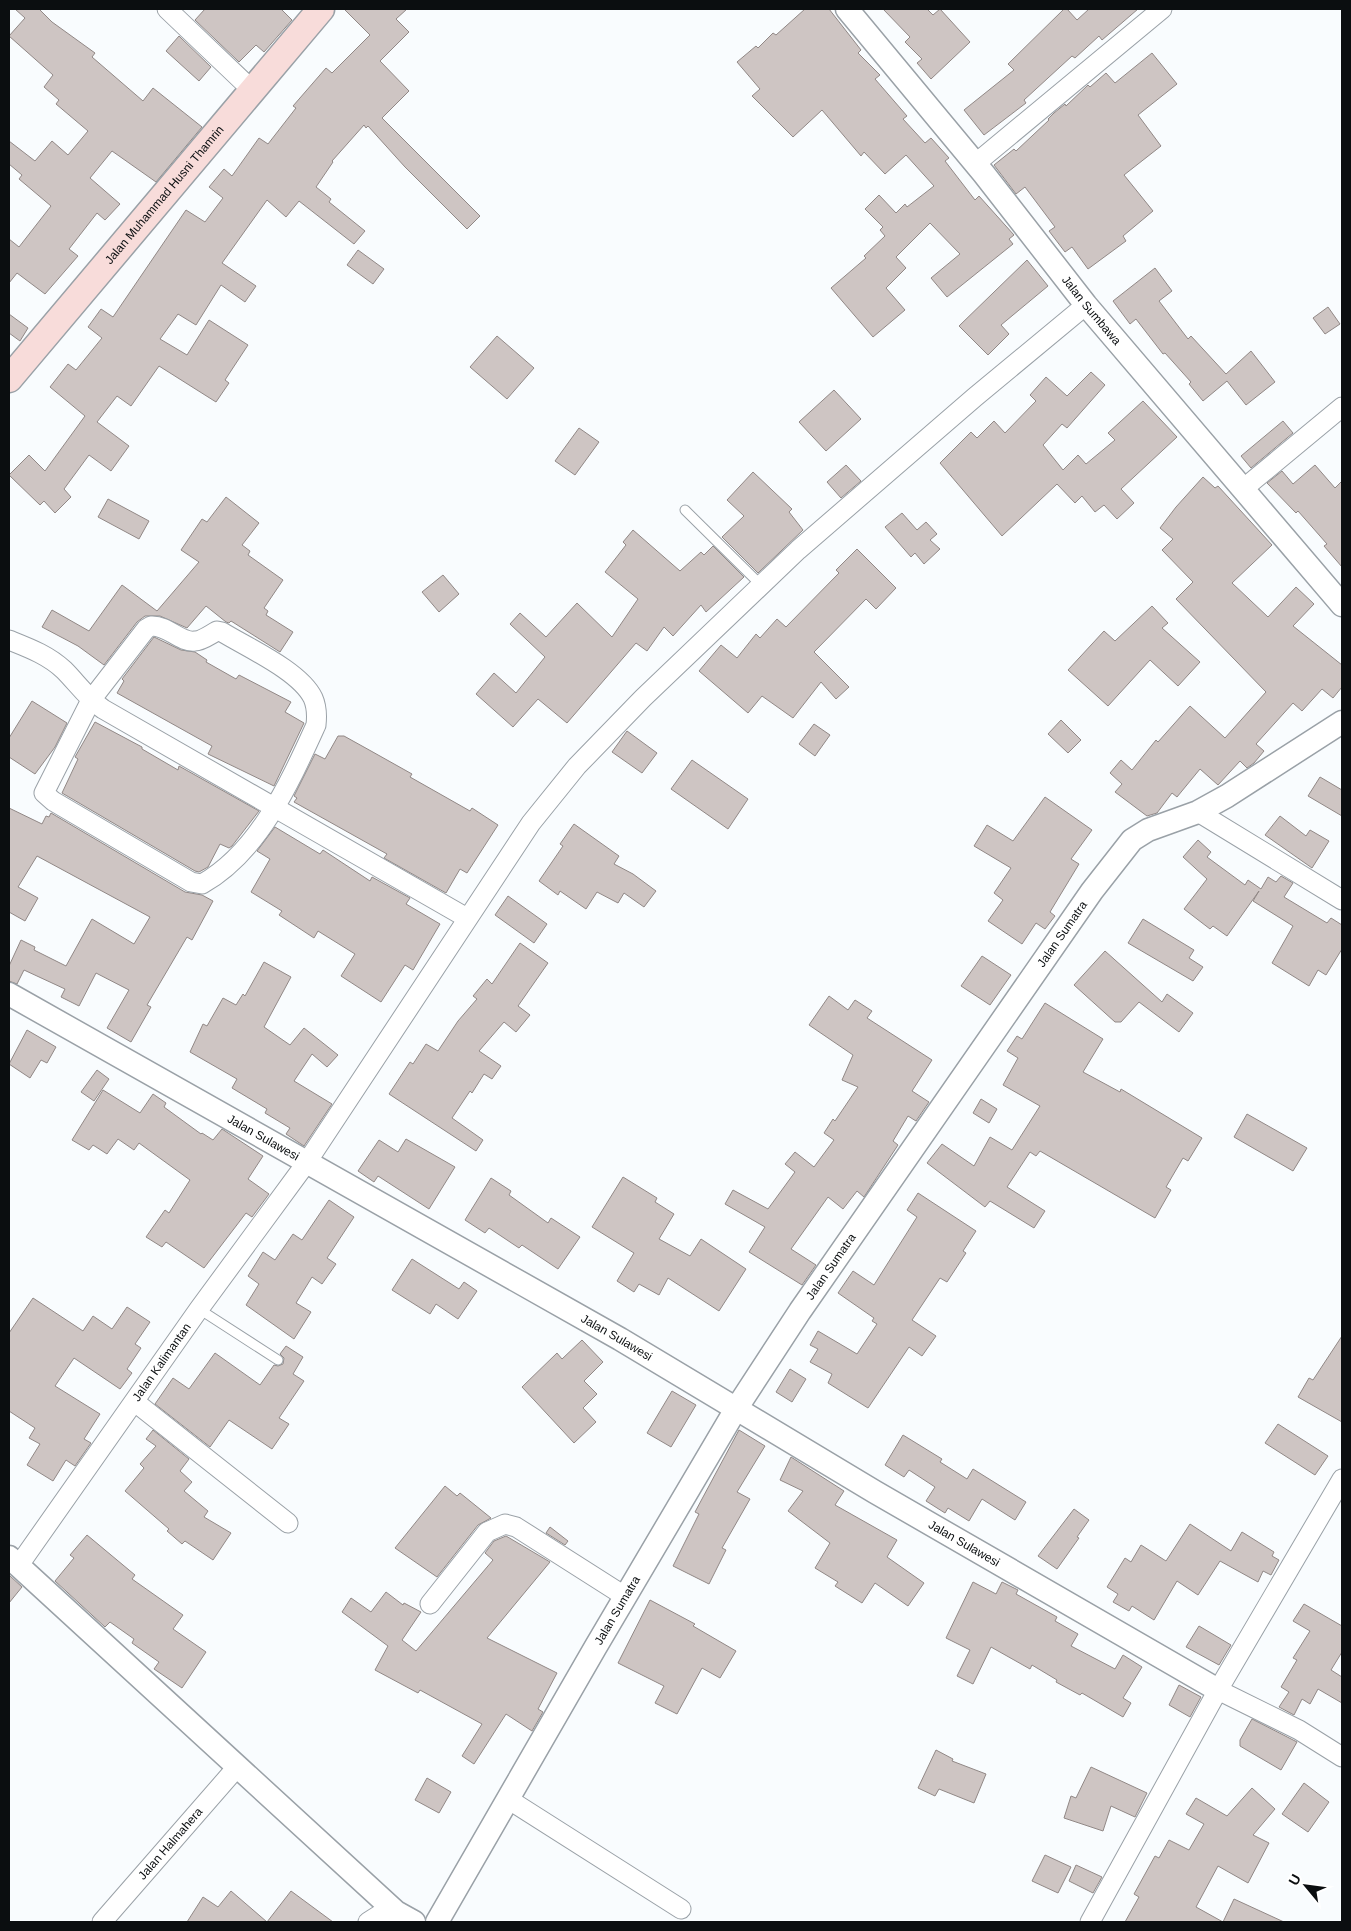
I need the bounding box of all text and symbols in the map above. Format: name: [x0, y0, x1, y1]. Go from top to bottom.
street label: Jalan Muhammad Husni Thamrin: [102, 123, 227, 267]
street label: Jalan Sumbawa: [1059, 273, 1124, 348]
street label: Jalan Sumatra: [1034, 898, 1090, 970]
street label: Jalan Sulawesi: [225, 1112, 302, 1163]
street label: Jalan Sumatra: [803, 1230, 859, 1302]
street label: Jalan Sulawesi: [578, 1311, 655, 1364]
street label: Jalan Kalimantan: [129, 1320, 194, 1404]
street label: Jalan Sulawesi: [926, 1517, 1002, 1570]
street label: Jalan Sumatra: [591, 1573, 643, 1647]
street label: Jalan Halmahera: [135, 1805, 206, 1882]
north arrow: [1281, 1861, 1331, 1911]
text: U: [1285, 1871, 1304, 1888]

